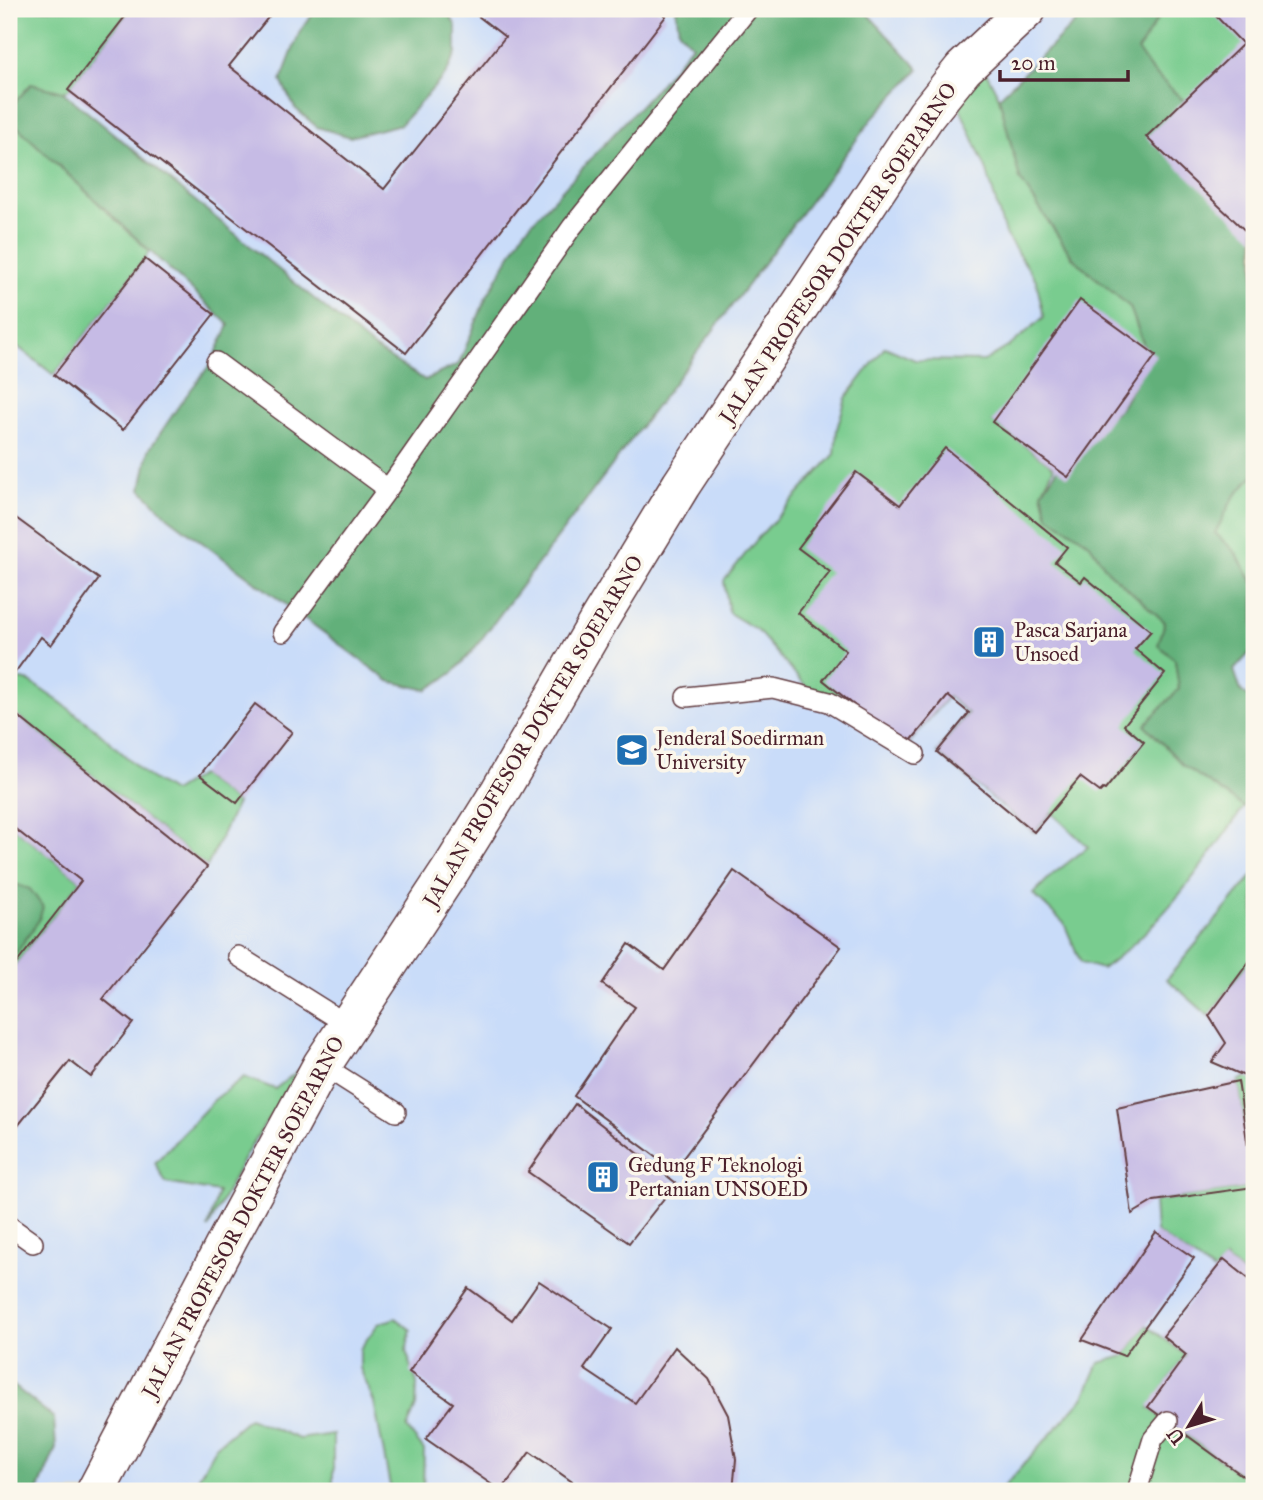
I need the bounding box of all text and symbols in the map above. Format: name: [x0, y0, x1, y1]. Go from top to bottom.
scale bar: [1000, 38, 1128, 82]
text: 20 m: [1011, 50, 1056, 76]
street label: JALAN PROFESOR DOKTER SOEPARNO: [713, 78, 962, 430]
street label: JALAN PROFESOR DOKTER SOEPARNO: [416, 550, 649, 913]
place label: Pasca Sarjana Unsoed: [1014, 617, 1128, 667]
building icon: Pasca Sarjana Unsoed: [970, 623, 1008, 661]
place label: Jenderal Soedirman University: [654, 725, 824, 775]
school or university icon: Jenderal Soedirman University: [613, 731, 651, 769]
street label: JALAN PROFESOR DOKTER SOEPARNO: [135, 1032, 350, 1404]
place label: Gedung F Teknologi Pertanian UNSOED: [628, 1152, 808, 1202]
building icon: Gedung F Teknologi Pertanian UNSOED: [584, 1158, 622, 1196]
north arrow: [1154, 1392, 1224, 1462]
text: U: [1162, 1422, 1190, 1449]

